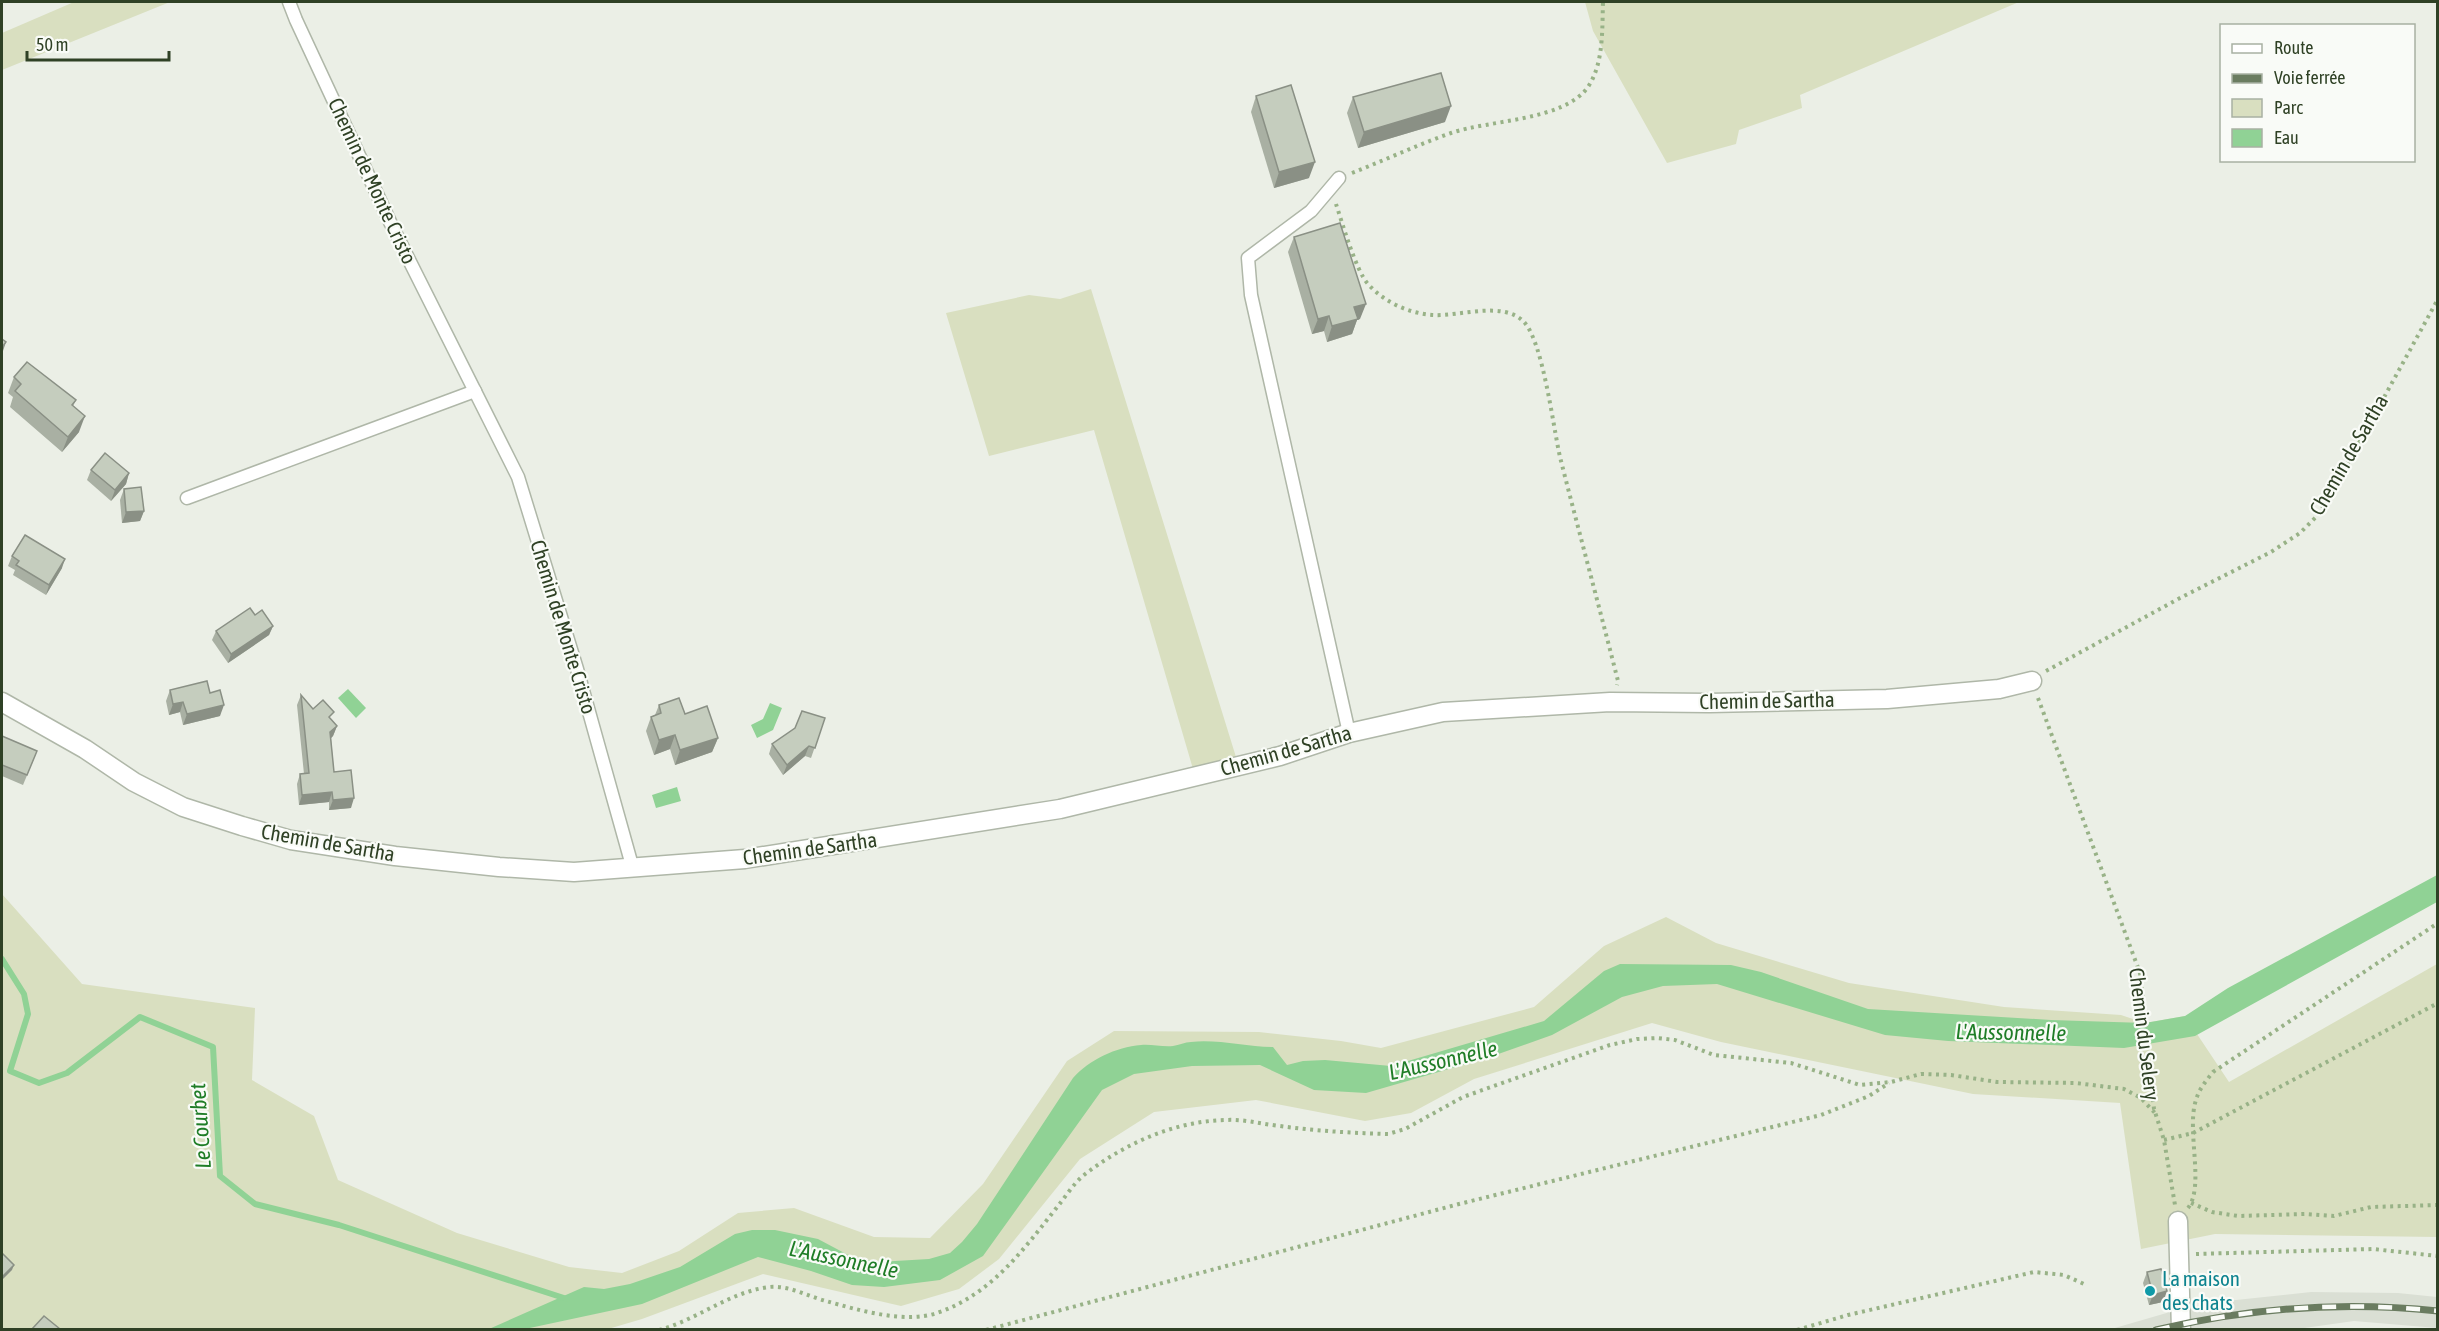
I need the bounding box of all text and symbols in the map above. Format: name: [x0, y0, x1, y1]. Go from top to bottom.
scale bar: [27, 24, 170, 62]
legend: [2220, 24, 2415, 162]
text: 50 m: [36, 34, 68, 55]
text: Route: [2274, 37, 2313, 58]
text: Voie ferrée: [2274, 67, 2346, 88]
street label: Chemin de Monte Cristo: [324, 94, 422, 267]
text: Parc: [2274, 97, 2303, 118]
text: Eau: [2274, 127, 2299, 148]
street label: Chemin de Sartha: [2304, 390, 2392, 519]
street label: Chemin de Monte Cristo: [526, 537, 602, 717]
street label: Chemin de Sartha: [1699, 687, 1835, 713]
street label: Chemin de Sartha: [1217, 720, 1354, 780]
street label: Chemin de Sartha: [260, 818, 397, 866]
street label: Chemin de Sartha: [741, 827, 878, 869]
street label: Chemin du Selery: [2125, 966, 2165, 1102]
water label: L'Aussonnelle: [1955, 1018, 2067, 1046]
water label: L'Aussonnelle: [1386, 1035, 1500, 1085]
water label: Le Courbet: [184, 1082, 216, 1170]
water label: L'Aussonnelle: [787, 1235, 901, 1283]
place label: La maison des chats: [2162, 1266, 2240, 1314]
marker: La maison des chats: [2143, 1284, 2157, 1298]

